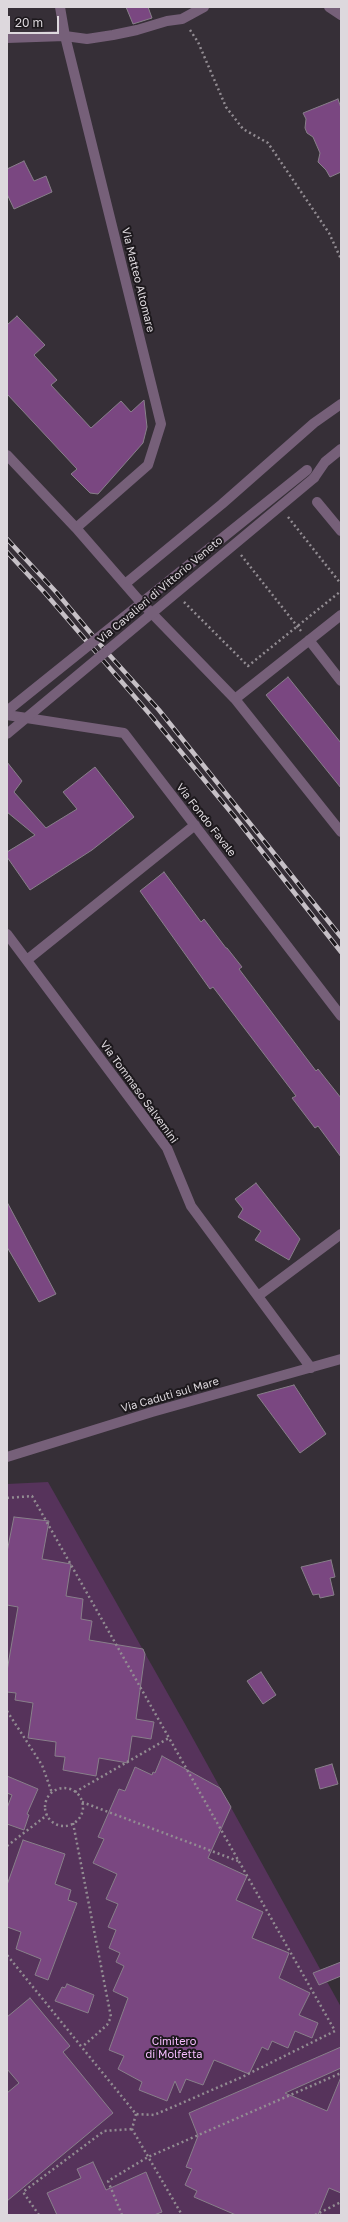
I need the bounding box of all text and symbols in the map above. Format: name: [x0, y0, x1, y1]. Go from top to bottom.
scale bar: [10, 8, 61, 34]
text: 20 m: [15, 15, 43, 30]
street label: Via Matteo Altomare: [119, 226, 157, 334]
street label: Via Cavalieri di Vittorio Veneto: [95, 534, 225, 646]
street label: Via Fondo Favale: [173, 781, 239, 859]
street label: Via Tommaso Salvemini: [97, 1038, 181, 1146]
street label: Via Caduti sul Mare: [119, 1375, 221, 1415]
park label: Cimitero di Molfetta: [145, 2035, 203, 2061]

